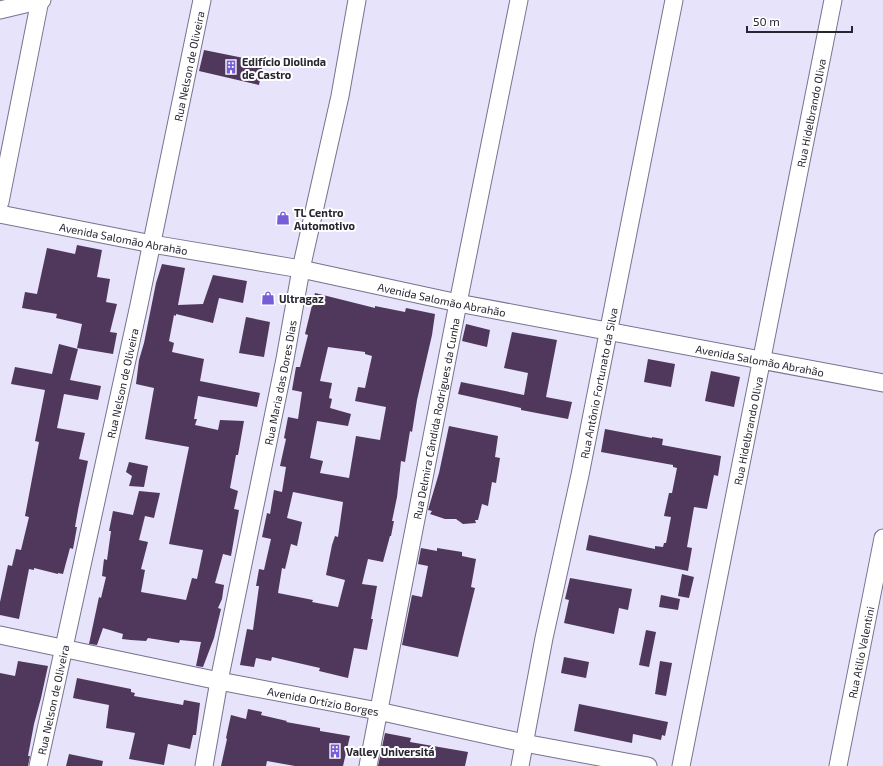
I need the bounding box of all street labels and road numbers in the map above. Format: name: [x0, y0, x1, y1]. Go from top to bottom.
street label: Rua Nelson de Oliveira: [171, 10, 206, 122]
street label: Rua Hidelbrando Oliva: [793, 57, 828, 168]
street label: Avenida Salomão Abrahão: [58, 219, 189, 256]
street label: Avenida Salomão Abrahão: [377, 279, 507, 318]
street label: Rua Antônio Fortunato da Silva: [577, 306, 620, 460]
street label: Rua Delmira Cândida Rodrigues da Cunha: [410, 317, 461, 520]
street label: Rua Maria das Dores Dias: [261, 319, 298, 446]
street label: Rua Nelson de Oliveira: [104, 327, 140, 439]
street label: Avenida Salomão Abrahão: [695, 341, 825, 378]
street label: Rua Hidelbrando Oliva: [730, 375, 765, 486]
street label: Rua Atilio Valentini: [845, 605, 876, 699]
street label: Rua Nelson de Oliveira: [34, 643, 71, 756]
street label: Avenida Ortízio Borges: [267, 684, 381, 718]

